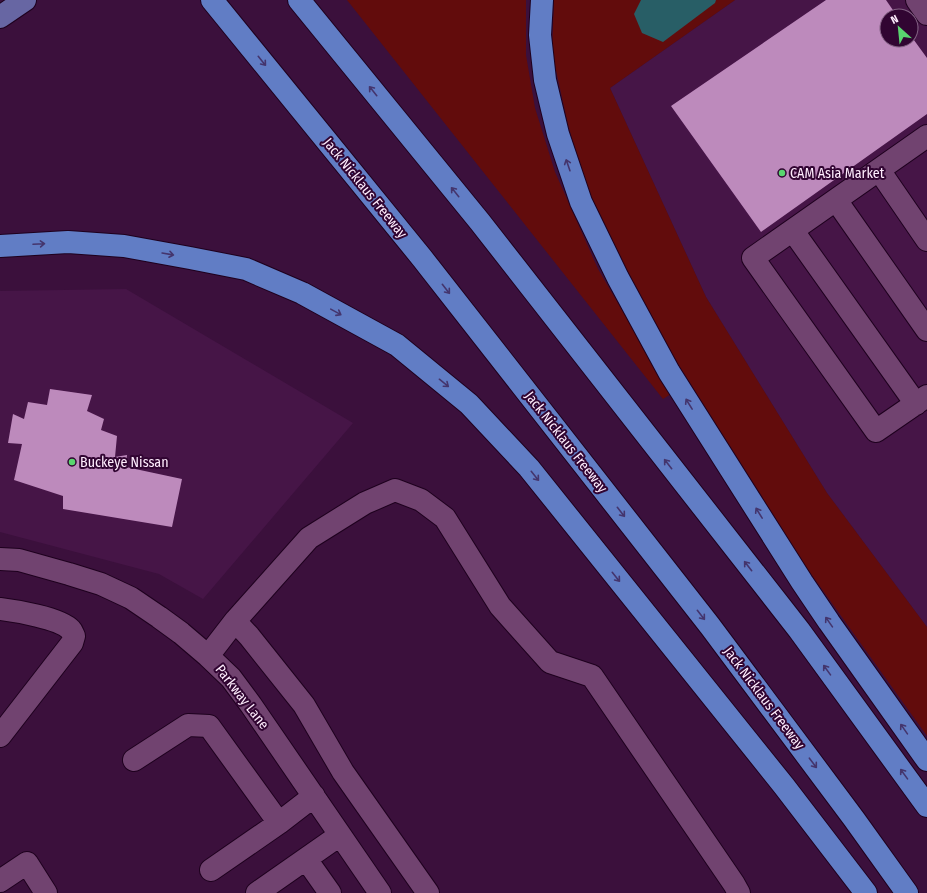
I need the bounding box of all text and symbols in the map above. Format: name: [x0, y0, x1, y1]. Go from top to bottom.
north arrow: [879, 8, 919, 48]
text: N: [889, 12, 901, 27]
one-way arrow: [258, 56, 267, 67]
one-way arrow: [368, 86, 377, 97]
street label: Jack Nicklaus Freeway: [319, 134, 411, 242]
one-way arrow: [564, 159, 572, 171]
place label: CAM Asia Market: [790, 165, 885, 182]
marker: CAM Asia Market: [777, 168, 787, 178]
one-way arrow: [451, 187, 460, 198]
one-way arrow: [32, 240, 45, 247]
one-way arrow: [161, 250, 174, 258]
one-way arrow: [441, 283, 450, 294]
one-way arrow: [330, 308, 342, 316]
one-way arrow: [439, 379, 449, 388]
street label: Jack Nicklaus Freeway: [521, 388, 611, 497]
one-way arrow: [685, 399, 693, 410]
place label: Buckeye Nissan: [80, 454, 169, 471]
marker: Buckeye Nissan: [67, 457, 77, 467]
one-way arrow: [664, 458, 673, 469]
one-way arrow: [530, 470, 539, 481]
one-way arrow: [616, 507, 625, 518]
one-way arrow: [754, 508, 763, 519]
one-way arrow: [744, 561, 753, 572]
one-way arrow: [612, 572, 621, 583]
one-way arrow: [697, 609, 705, 620]
one-way arrow: [825, 617, 833, 628]
street label: Jack Nicklaus Freeway: [720, 643, 809, 753]
street label: Parkway Lane: [212, 661, 273, 733]
one-way arrow: [823, 664, 831, 675]
one-way arrow: [900, 723, 909, 734]
one-way arrow: [808, 758, 817, 769]
one-way arrow: [900, 769, 908, 780]

